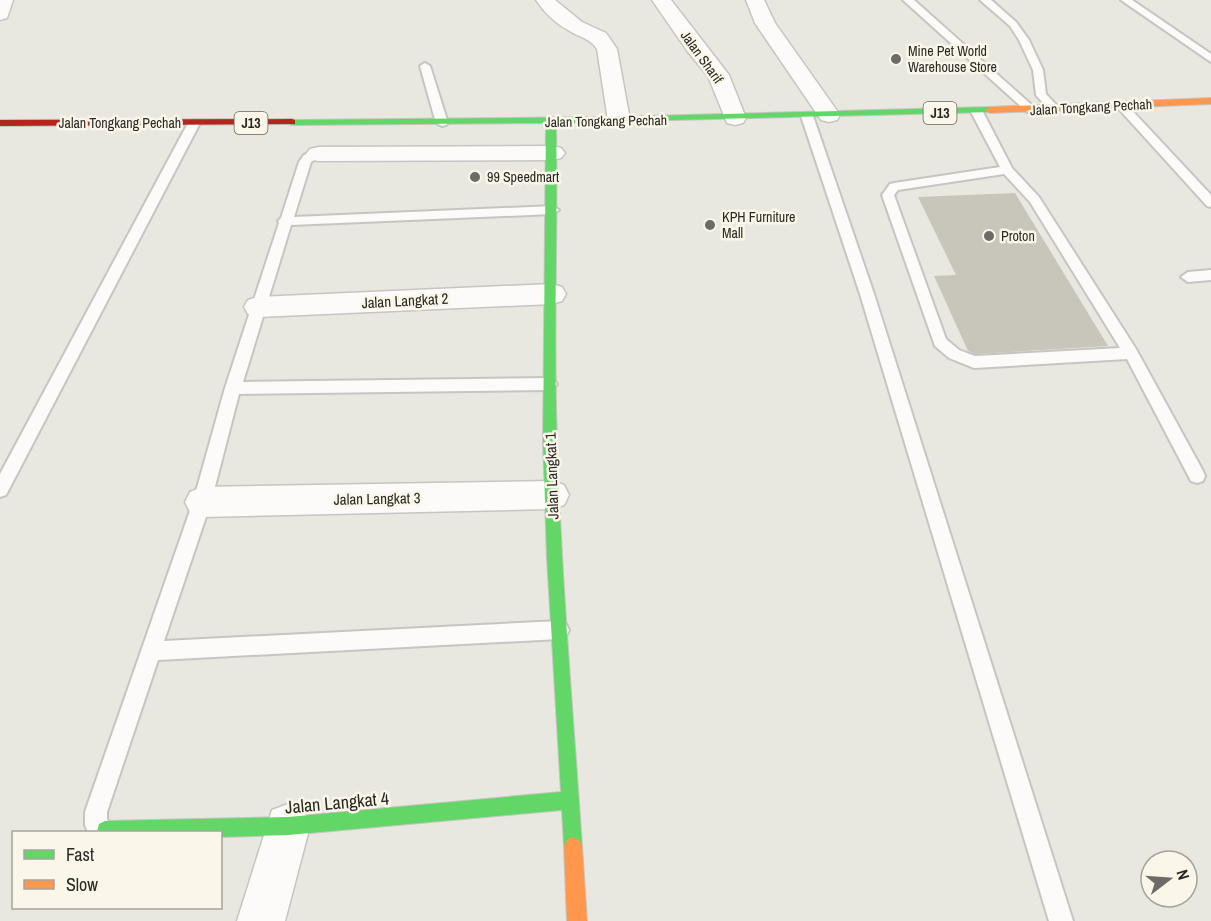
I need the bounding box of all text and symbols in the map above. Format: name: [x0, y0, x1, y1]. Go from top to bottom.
street label: Jalan Sharif: [677, 27, 728, 88]
place label: Mine Pet World Warehouse Store: [908, 42, 997, 76]
marker: Mine Pet World Warehouse Store: [889, 52, 903, 66]
street label: Jalan Tongkang Pechah: [1029, 95, 1153, 119]
road number: J13: [924, 102, 956, 124]
street label: Jalan Tongkang Pechah: [545, 111, 667, 131]
road number: J13: [234, 112, 268, 134]
street label: Jalan Tongkang Pechah: [59, 114, 181, 132]
place label: 99 Speedmart: [487, 168, 559, 186]
marker: 99 Speedmart: [468, 170, 482, 184]
place label: KPH Furniture Mall: [722, 208, 795, 242]
marker: KPH Furniture Mall: [703, 218, 717, 232]
place label: Proton: [1001, 227, 1035, 245]
marker: Proton: [982, 229, 996, 243]
street label: Jalan Langkat 2: [361, 288, 449, 313]
street label: Jalan Langkat 1: [539, 432, 564, 520]
street label: Jalan Langkat 3: [333, 487, 421, 510]
street label: Jalan Langkat 4: [284, 786, 390, 819]
legend: [12, 831, 222, 909]
text: Fast: [66, 842, 94, 867]
north arrow: [1139, 849, 1199, 909]
text: N: [1171, 867, 1195, 882]
text: Slow: [66, 872, 98, 897]

